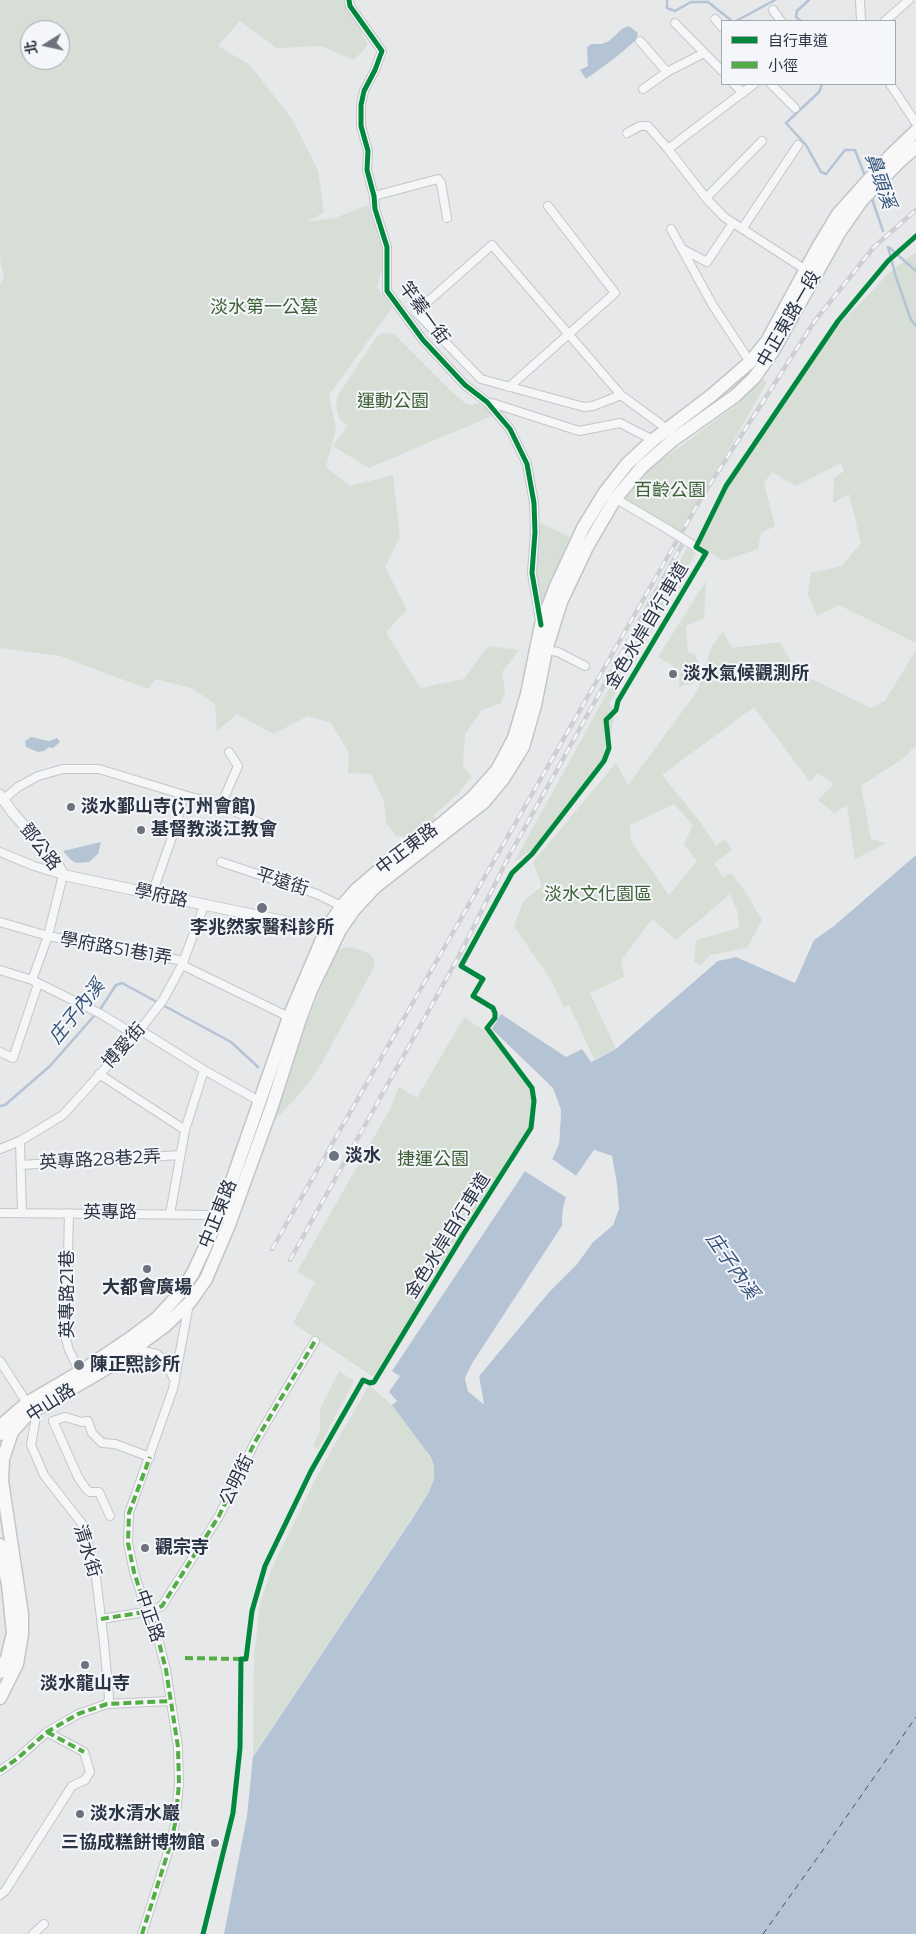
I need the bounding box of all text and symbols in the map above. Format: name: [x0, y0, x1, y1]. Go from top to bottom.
north arrow: [20, 20, 70, 70]
legend: [721, 20, 896, 85]
text: 自行車道: [768, 31, 828, 50]
text: 北: [21, 39, 41, 56]
text: 小徑: [768, 56, 798, 75]
water label: 鼻頭溪: [860, 150, 900, 212]
street label: 中正東路一段: [753, 267, 825, 371]
street label: 竿蓁一街: [394, 278, 454, 348]
park label: 淡水第一公墓: [210, 297, 318, 319]
park label: 運動公園: [357, 391, 429, 413]
park label: 百齡公園: [634, 480, 706, 502]
street label: 金色水岸自行車道: [601, 559, 693, 693]
place label: 淡水氣候觀測所: [683, 663, 809, 685]
marker: 淡水氣候觀測所: [667, 668, 679, 680]
place label: 淡水鄞山寺(汀州會館): [81, 796, 256, 818]
marker: 淡水鄞山寺(汀州會館): [65, 801, 77, 813]
street label: 鄧公路: [15, 819, 65, 875]
place label: 基督教淡江教會: [151, 819, 277, 841]
street label: 中正東路: [372, 819, 442, 879]
marker: 基督教淡江教會: [135, 824, 147, 836]
street label: 平遠街: [253, 863, 311, 901]
street label: 學府路: [132, 880, 190, 912]
park label: 淡水文化園區: [544, 884, 652, 906]
marker: 李兆然家醫科診所: [255, 901, 269, 915]
place label: 李兆然家醫科診所: [190, 917, 334, 939]
street label: 學府路51巷1弄: [58, 929, 174, 969]
water label: 庄子內溪: [44, 975, 110, 1049]
street label: 博愛街: [98, 1019, 150, 1073]
place label: 淡水: [345, 1145, 381, 1167]
street label: 英專路28巷2弄: [39, 1146, 161, 1174]
marker: 淡水: [327, 1149, 341, 1163]
park label: 捷運公園: [397, 1149, 469, 1171]
street label: 金色水岸自行車道: [401, 1169, 495, 1303]
street label: 中正東路: [195, 1177, 241, 1251]
street label: 英專路: [83, 1202, 137, 1224]
water label: 庄子內溪: [701, 1228, 763, 1304]
street label: 英專路21巷: [57, 1250, 79, 1338]
marker: 大都會廣場: [141, 1263, 153, 1275]
place label: 大都會廣場: [102, 1277, 192, 1299]
place label: 陳正煕診所: [90, 1354, 180, 1376]
marker: 陳正煕診所: [72, 1358, 86, 1372]
street label: 中山路: [22, 1379, 80, 1427]
street label: 公明街: [215, 1451, 259, 1509]
street label: 清水街: [69, 1522, 105, 1580]
place label: 觀宗寺: [155, 1537, 209, 1559]
marker: 觀宗寺: [139, 1542, 151, 1554]
street label: 中正路: [130, 1587, 168, 1645]
marker: 淡水龍山寺: [79, 1659, 91, 1671]
place label: 淡水龍山寺: [40, 1673, 130, 1695]
place label: 淡水清水巖: [90, 1803, 180, 1825]
marker: 淡水清水巖: [74, 1808, 86, 1820]
place label: 三協成糕餅博物館: [61, 1832, 205, 1854]
marker: 三協成糕餅博物館: [209, 1837, 221, 1849]

